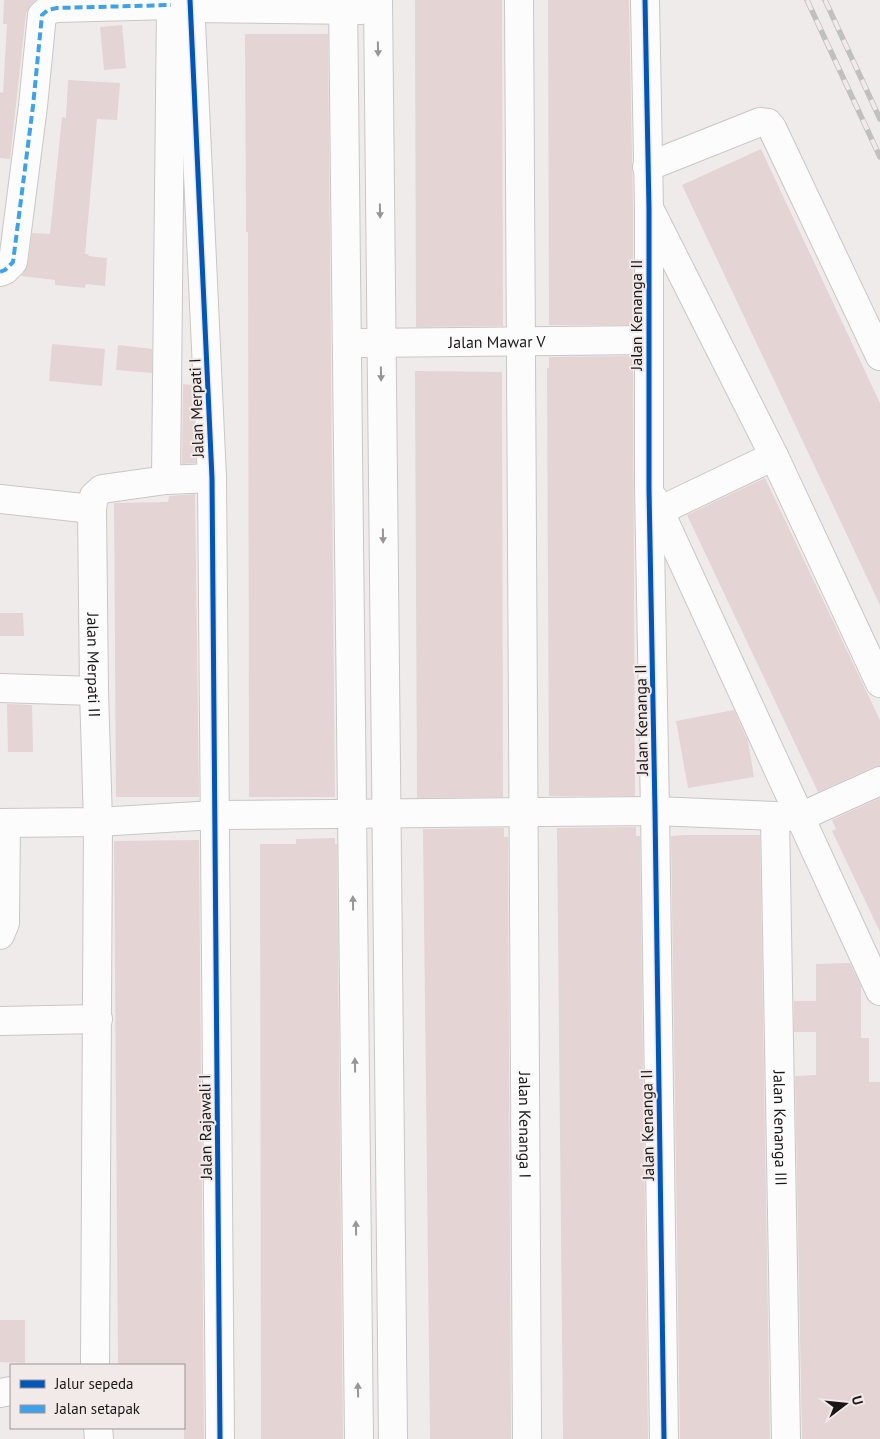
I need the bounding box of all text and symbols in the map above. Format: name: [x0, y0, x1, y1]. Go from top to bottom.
one-way arrow: [374, 41, 382, 57]
one-way arrow: [376, 203, 384, 219]
street label: Jalan Kenanga II: [626, 260, 646, 371]
street label: Jalan Mawar V: [447, 331, 546, 352]
street label: Jalan Merpati I: [184, 358, 208, 459]
one-way arrow: [378, 366, 386, 382]
one-way arrow: [379, 528, 387, 544]
street label: Jalan Merpati II: [83, 612, 105, 718]
street label: Jalan Kenanga II: [630, 664, 652, 777]
one-way arrow: [349, 895, 357, 911]
one-way arrow: [350, 1057, 358, 1073]
street label: Jalan Kenanga II: [636, 1069, 658, 1182]
street label: Jalan Kenanga III: [769, 1069, 792, 1186]
street label: Jalan Kenanga I: [515, 1071, 536, 1178]
street label: Jalan Rajawali I: [194, 1074, 216, 1181]
one-way arrow: [352, 1220, 360, 1236]
legend: [10, 1364, 185, 1429]
text: Jalur sepeda: [54, 1374, 134, 1393]
north arrow: [820, 1379, 870, 1429]
one-way arrow: [354, 1382, 362, 1398]
text: U: [848, 1394, 867, 1407]
text: Jalan setapak: [54, 1399, 141, 1418]

